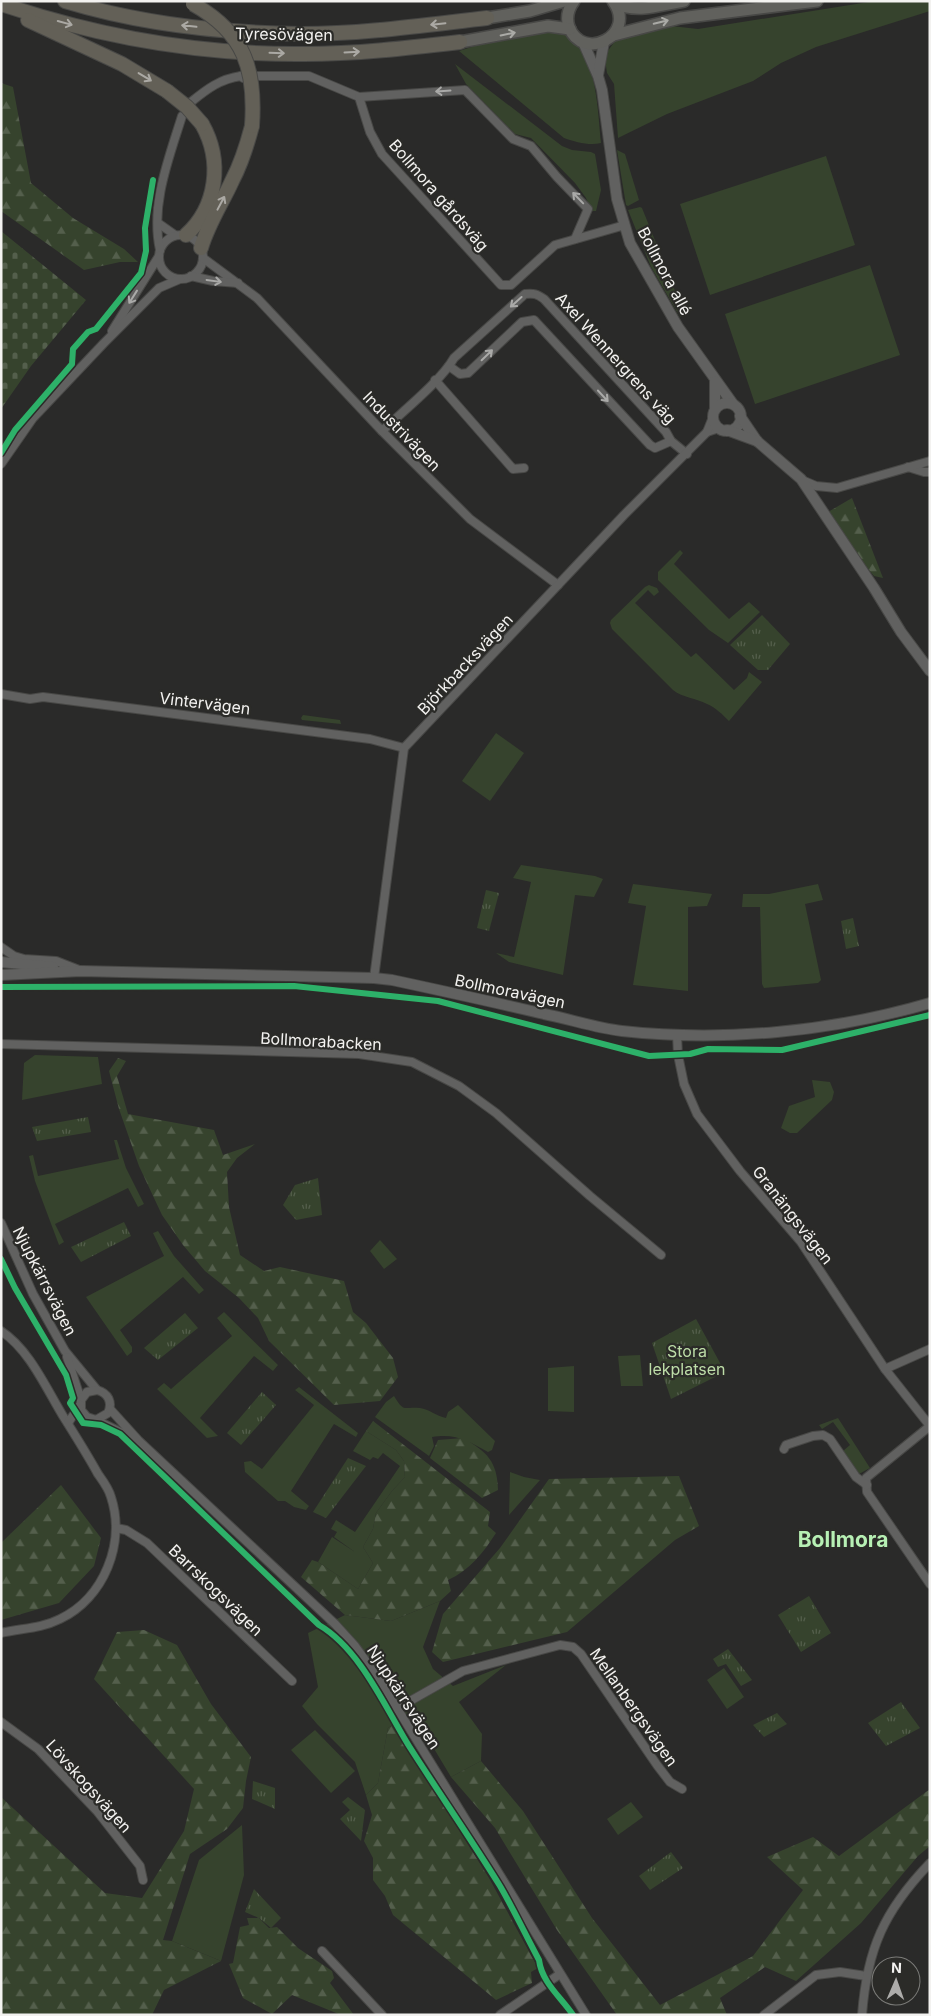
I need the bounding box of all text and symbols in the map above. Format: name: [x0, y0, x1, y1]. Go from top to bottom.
one-way arrow: [652, 17, 668, 26]
one-way arrow: [56, 19, 72, 29]
one-way arrow: [431, 19, 447, 29]
one-way arrow: [181, 21, 197, 31]
street label: Tyresövägen: [235, 23, 333, 45]
one-way arrow: [499, 28, 515, 38]
one-way arrow: [344, 48, 360, 57]
one-way arrow: [269, 49, 285, 58]
one-way arrow: [138, 72, 152, 82]
one-way arrow: [435, 87, 451, 96]
street label: Bollmora gårdsväg: [385, 135, 493, 255]
one-way arrow: [572, 191, 584, 204]
one-way arrow: [216, 196, 226, 211]
street label: Bollmora allé: [633, 223, 697, 319]
one-way arrow: [206, 276, 222, 286]
street label: Axel Wennergrens väg: [552, 288, 680, 428]
one-way arrow: [127, 290, 137, 304]
one-way arrow: [509, 296, 522, 308]
one-way arrow: [481, 349, 494, 361]
street label: Industrivägen: [359, 387, 445, 475]
one-way arrow: [597, 389, 609, 402]
street label: Björkbacksvägen: [413, 609, 517, 719]
street label: Vintervägen: [158, 687, 252, 719]
street label: Bollmoravägen: [453, 970, 567, 1012]
street label: Bollmorabacken: [260, 1028, 382, 1054]
street label: Granängsvägen: [748, 1162, 838, 1268]
street label: Njupkärrsvägen: [9, 1223, 81, 1339]
park label: Stora lekplatsen: [649, 1341, 725, 1379]
district label: Bollmora: [798, 1527, 888, 1552]
street label: Barrskogsvägen: [165, 1540, 267, 1640]
street label: Njupkärrsvägen: [363, 1641, 445, 1753]
street label: Mellanbergsvägen: [586, 1644, 682, 1770]
street label: Lövskogsvägen: [42, 1735, 136, 1837]
north arrow: [871, 1956, 921, 2006]
text: N: [891, 1959, 902, 1976]

